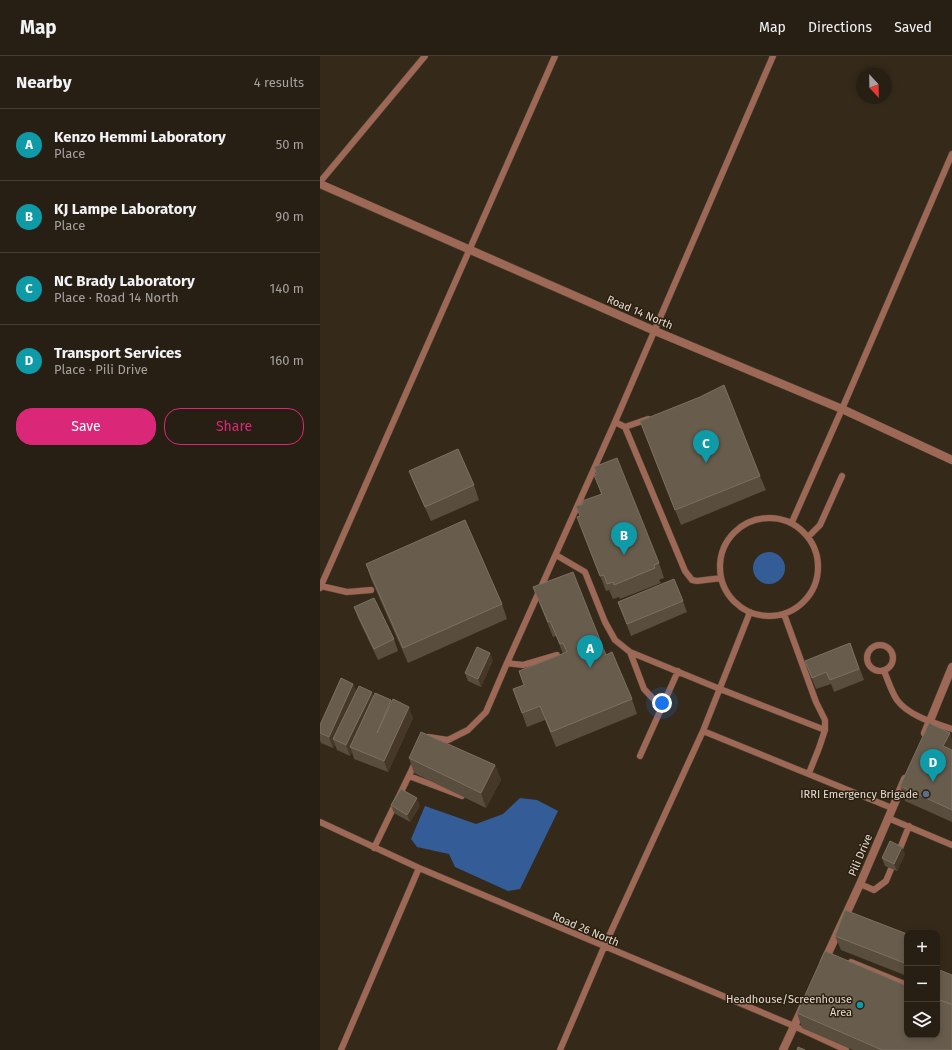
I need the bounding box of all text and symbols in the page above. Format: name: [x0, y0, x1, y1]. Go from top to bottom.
text: Map: [20, 16, 57, 39]
text: Map: [759, 19, 786, 36]
text: Directions: [808, 19, 872, 36]
text: Saved: [894, 19, 932, 36]
north arrow: [856, 68, 892, 104]
text: Nearby: [16, 72, 71, 93]
text: 4 results: [254, 75, 304, 90]
text: Kenzo Hemmi Laboratory: [54, 128, 226, 146]
text: A: [25, 137, 33, 152]
text: 50 m: [276, 137, 304, 152]
text: Place: [54, 146, 85, 161]
text: KJ Lampe Laboratory: [54, 200, 196, 218]
text: B: [25, 209, 33, 224]
text: 90 m: [275, 209, 304, 224]
text: Place: [54, 218, 85, 233]
text: NC Brady Laboratory: [54, 272, 195, 290]
text: C: [25, 281, 33, 296]
text: 140 m: [270, 281, 304, 296]
text: Place · Road 14 North: [54, 290, 179, 305]
street label: Road 14 North: [605, 293, 675, 332]
text: Transport Services: [54, 344, 182, 362]
text: D: [25, 353, 33, 368]
text: 160 m: [270, 353, 304, 368]
text: Place · Pili Drive: [54, 362, 148, 377]
button: Save: [16, 408, 156, 445]
button: Share: [164, 408, 304, 445]
pin: C: [693, 430, 719, 463]
pin: B: [611, 522, 637, 555]
pin: A: [577, 635, 603, 668]
your location: [652, 693, 672, 713]
pin: D: [920, 749, 946, 782]
place label: IRRI Emergency Brigade: [800, 788, 918, 801]
marker: IRRI Emergency Brigade: [921, 789, 931, 799]
street label: Pili Drive: [846, 832, 875, 878]
street label: Road 26 North: [551, 910, 621, 949]
map controls: [904, 930, 940, 1038]
button: +: [904, 930, 940, 966]
button: −: [904, 966, 940, 1002]
place label: Headhouse/Screenhouse Area: [726, 993, 852, 1019]
marker: Headhouse/Screenhouse Area: [855, 1000, 865, 1010]
button: layers: [904, 1002, 940, 1038]

